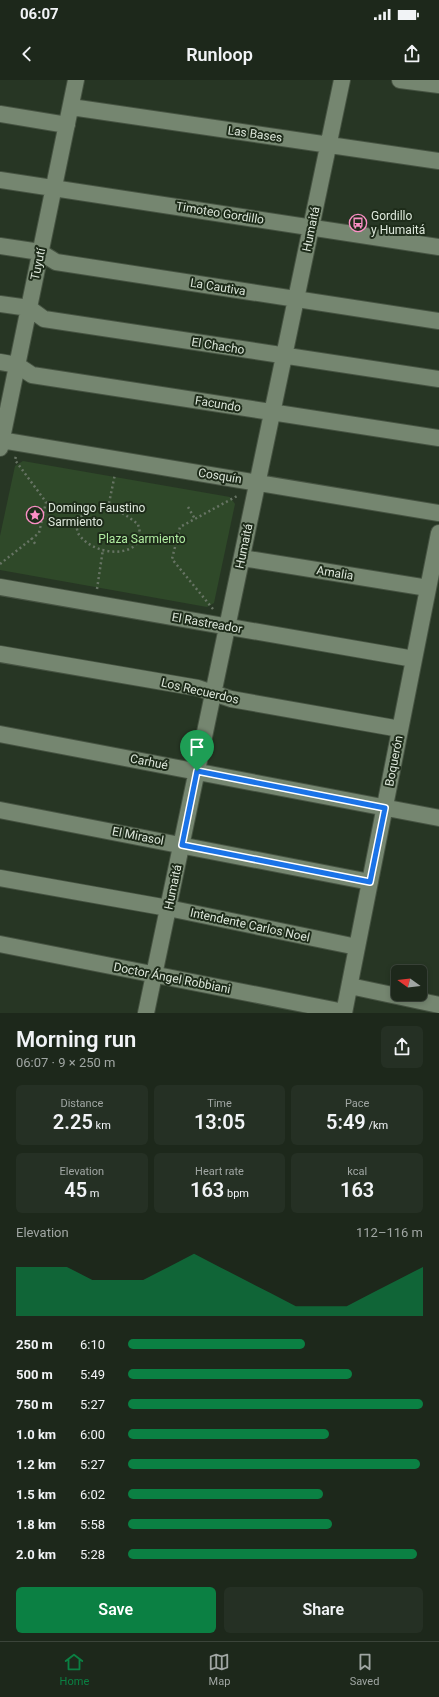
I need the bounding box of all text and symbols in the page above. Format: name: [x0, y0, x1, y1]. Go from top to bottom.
text: 06:07: [20, 5, 59, 23]
icon: back: [16, 43, 38, 65]
icon: share: [401, 43, 423, 65]
text: Runloop: [186, 44, 253, 65]
street label: Las Bases: [227, 123, 283, 145]
street label: Timoteo Gordillo: [175, 199, 265, 227]
street label: Humaitá: [299, 205, 323, 253]
place label: Gordillo y Humaitá: [371, 209, 425, 237]
bus stop icon: Gordillo y Humaitá: [348, 213, 368, 233]
street label: Tuyutí: [28, 246, 48, 281]
street label: La Cautiva: [189, 276, 247, 298]
street label: El Chacho: [191, 335, 246, 357]
street label: Facundo: [194, 393, 242, 415]
street label: Cosquín: [197, 466, 243, 486]
place label: Domingo Faustino Sarmiento: [48, 501, 146, 529]
place icon: Domingo Faustino Sarmiento: [25, 505, 45, 525]
street label: Humaitá: [232, 522, 256, 570]
park label: Plaza Sarmiento: [98, 532, 186, 546]
street label: Amalia: [316, 563, 354, 583]
street label: El Rastreador: [171, 610, 243, 636]
street label: Los Recuerdos: [160, 675, 240, 707]
pin: [180, 730, 214, 771]
street label: Boquerón: [382, 734, 406, 788]
icon: arrive: [186, 736, 208, 758]
street label: Carhué: [129, 752, 169, 772]
street label: El Mirasol: [111, 824, 165, 848]
street label: Humaitá: [161, 863, 185, 911]
street label: Intendente Carlos Noel: [189, 905, 311, 945]
street label: Doctor Ángel Robbiani: [112, 959, 232, 996]
north arrow: [391, 965, 427, 1001]
map controls: [391, 965, 427, 1001]
button: share: [381, 1026, 423, 1068]
text: Morning run: [16, 1027, 136, 1052]
text: 06:07 · 9 × 250 m: [16, 1055, 115, 1070]
text: Distance: [60, 1097, 103, 1110]
text: Time: [207, 1097, 232, 1110]
text: Pace: [345, 1097, 369, 1110]
text: 2.25: [53, 1110, 93, 1134]
text: 13:05: [194, 1110, 245, 1134]
text: 5:49: [326, 1110, 366, 1134]
text: km: [93, 1119, 111, 1132]
text: /km: [366, 1119, 388, 1132]
text: Elevation: [60, 1165, 104, 1178]
text: Heart rate: [195, 1165, 244, 1178]
text: kcal: [347, 1165, 367, 1178]
text: 45: [64, 1178, 87, 1202]
text: 163: [190, 1178, 224, 1202]
text: 163: [340, 1178, 374, 1202]
text: m: [87, 1187, 99, 1200]
text: bpm: [224, 1187, 249, 1200]
text: Elevation: [16, 1225, 69, 1240]
text: 112–116 m: [356, 1225, 423, 1240]
text: 250 m: [16, 1337, 53, 1352]
text: 6:10: [80, 1337, 105, 1352]
text: 500 m: [16, 1367, 53, 1382]
text: 5:49: [80, 1367, 105, 1382]
text: 750 m: [16, 1397, 53, 1412]
text: 5:27: [80, 1397, 105, 1412]
text: 1.0 km: [16, 1427, 56, 1442]
text: 6:00: [80, 1427, 105, 1442]
text: 1.2 km: [16, 1457, 56, 1472]
text: 5:27: [80, 1457, 105, 1472]
text: 1.5 km: [16, 1487, 56, 1502]
text: 6:02: [80, 1487, 105, 1502]
text: 1.8 km: [16, 1517, 56, 1532]
text: 5:58: [80, 1517, 105, 1532]
text: 2.0 km: [16, 1547, 56, 1562]
text: 5:28: [80, 1547, 105, 1562]
button: Save: [16, 1587, 216, 1633]
button: Share: [224, 1587, 423, 1633]
tab: Home: [60, 1651, 89, 1688]
tab: Map: [208, 1651, 230, 1688]
tab: Saved: [350, 1651, 379, 1688]

